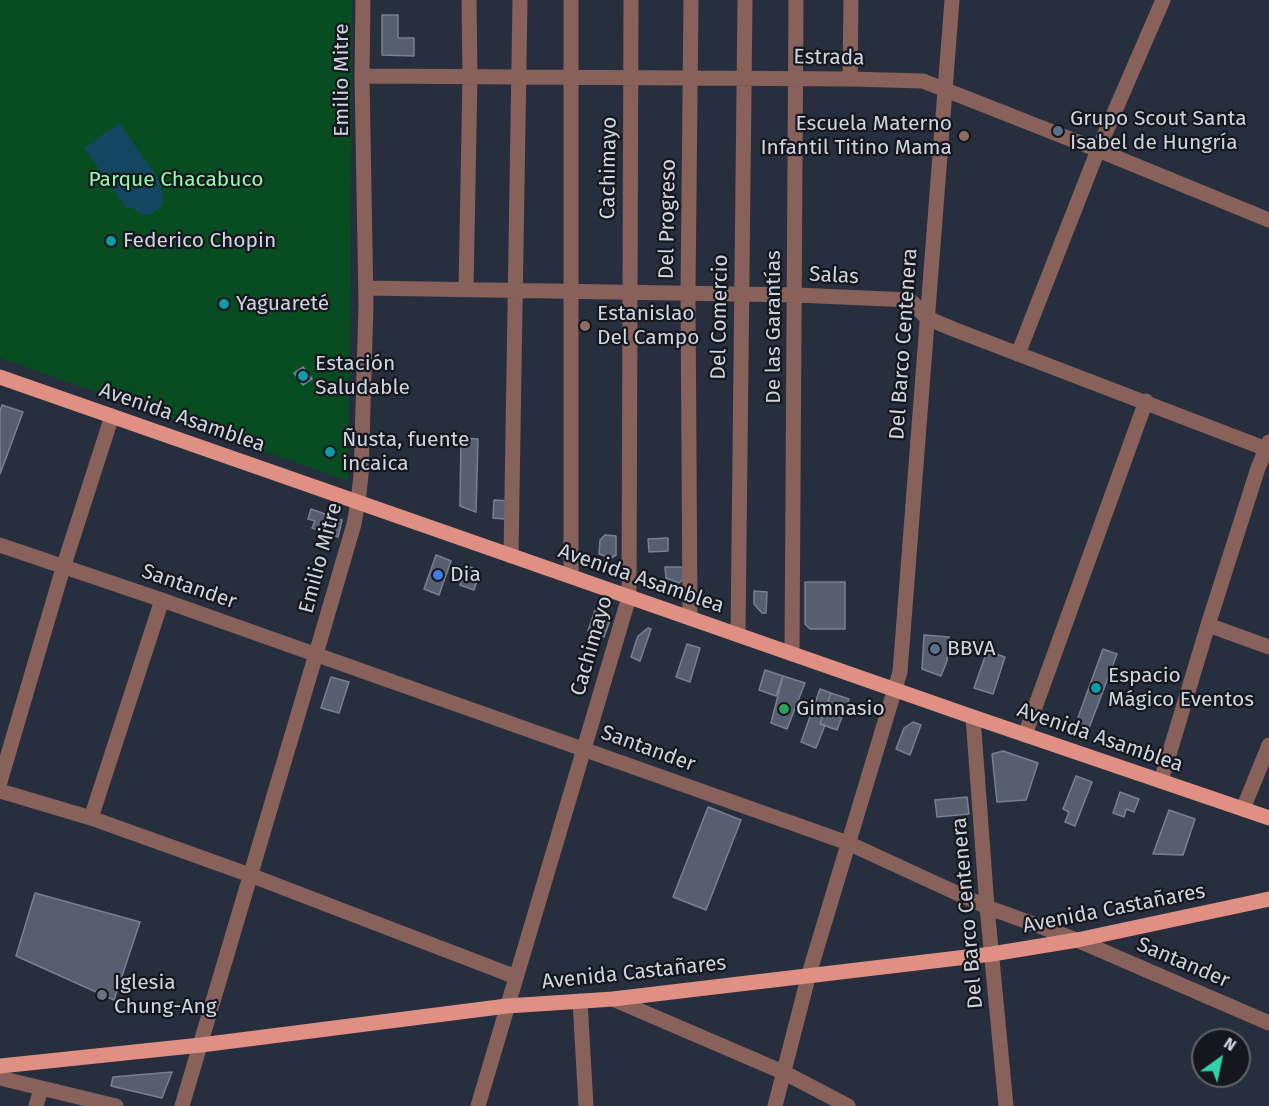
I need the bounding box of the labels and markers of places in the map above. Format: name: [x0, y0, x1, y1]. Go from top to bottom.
place label: Grupo Scout Santa Isabel de Hungría: [1070, 106, 1247, 156]
place label: Escuela Materno Infantil Titino Mama: [760, 111, 952, 161]
marker: Grupo Scout Santa Isabel de Hungría: [1051, 124, 1065, 138]
marker: Escuela Materno Infantil Titino Mama: [957, 129, 971, 143]
place label: Federico Chopin: [123, 228, 276, 254]
marker: Federico Chopin: [104, 234, 118, 248]
place label: Yaguareté: [236, 291, 329, 317]
marker: Yaguareté: [217, 297, 231, 311]
place label: Estanislao Del Campo: [597, 301, 699, 351]
marker: Estanislao Del Campo: [578, 319, 592, 333]
place label: Estación Saludable: [315, 351, 410, 401]
marker: Estación Saludable: [296, 369, 310, 383]
place label: Ñusta, fuente incaica: [342, 427, 470, 477]
marker: Ñusta, fuente incaica: [323, 445, 337, 459]
place label: Dia: [450, 562, 481, 588]
marker: Dia: [431, 568, 445, 582]
place label: BBVA: [947, 636, 996, 662]
marker: BBVA: [928, 642, 942, 656]
place label: Espacio Mágico Eventos: [1108, 663, 1254, 713]
marker: Espacio Mágico Eventos: [1089, 681, 1103, 695]
place label: Gimnasio: [796, 696, 885, 722]
marker: Gimnasio: [777, 702, 791, 716]
place label: Iglesia Chung-Ang: [114, 970, 217, 1020]
marker: Iglesia Chung-Ang: [95, 988, 109, 1002]

